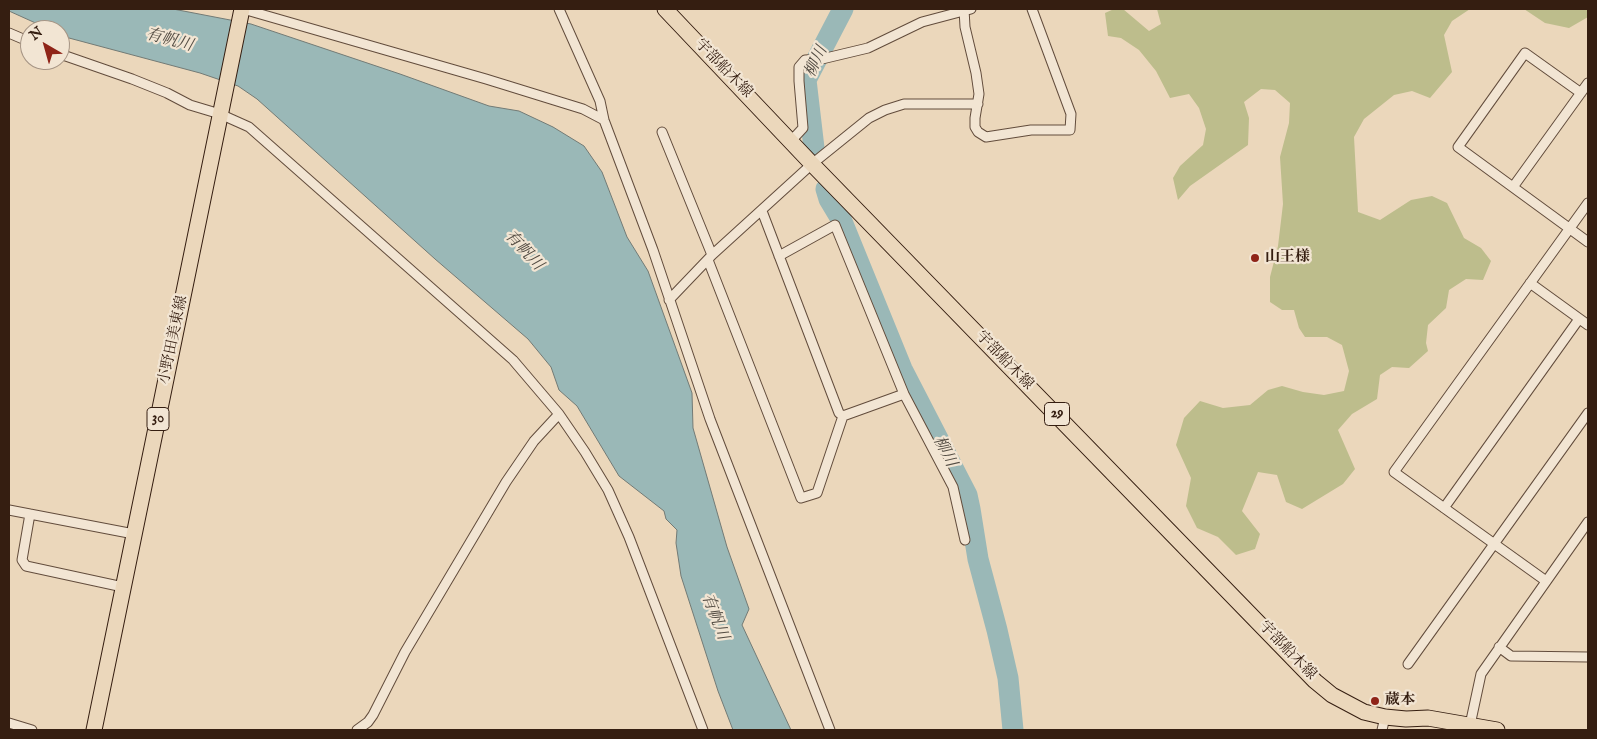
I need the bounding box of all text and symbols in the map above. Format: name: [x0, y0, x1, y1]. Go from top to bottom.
north arrow: [20, 20, 70, 70]
text: N: [26, 23, 47, 45]
water label: 有帆川: [143, 26, 195, 56]
street label: 宇部船木線: [690, 36, 756, 102]
water label: 柳川: [802, 43, 832, 81]
water label: 有帆川: [500, 227, 546, 275]
place label: 山王様: [1265, 249, 1310, 267]
marker: 山王様: [1249, 252, 1261, 264]
street label: 小野田美東線: [156, 294, 192, 386]
street label: 宇部船木線: [971, 328, 1037, 394]
road number: 29: [1044, 402, 1070, 426]
road number: 30: [147, 408, 169, 430]
water label: 柳川: [928, 433, 960, 471]
water label: 有帆川: [696, 591, 732, 643]
street label: 宇部船木線: [1254, 618, 1320, 684]
place label: 蔵本: [1385, 692, 1415, 710]
marker: 蔵本: [1369, 695, 1381, 707]

